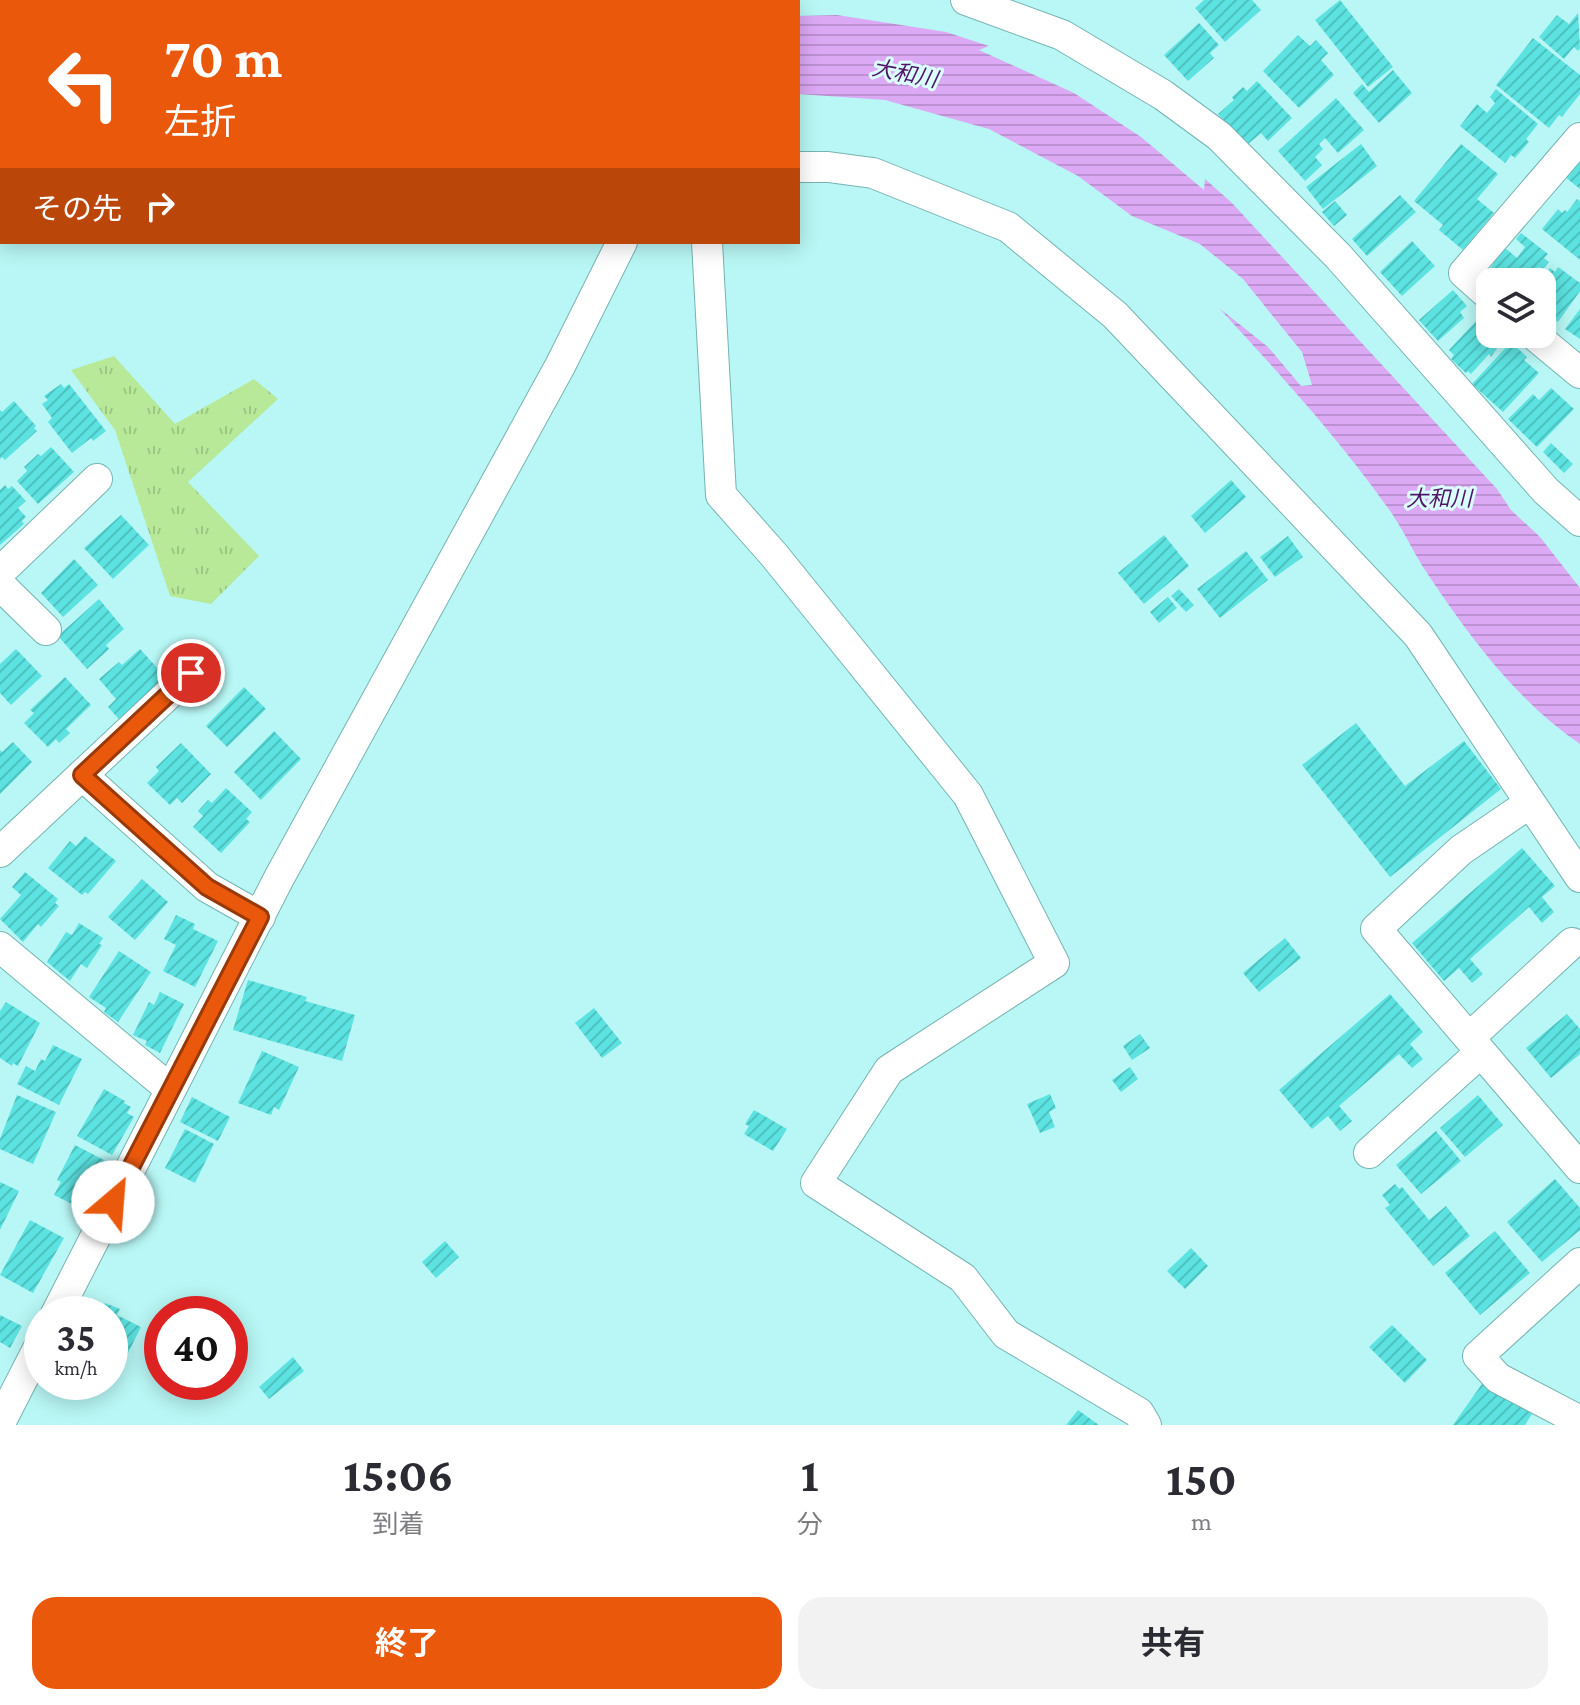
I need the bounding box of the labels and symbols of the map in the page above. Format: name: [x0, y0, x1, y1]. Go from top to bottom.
water label: 大和川: [870, 55, 942, 92]
water label: 大和川: [1406, 486, 1474, 511]
pin: [157, 639, 225, 707]
position arrow: [71, 1160, 155, 1244]
speed limit sign: 40: [144, 1296, 248, 1400]

